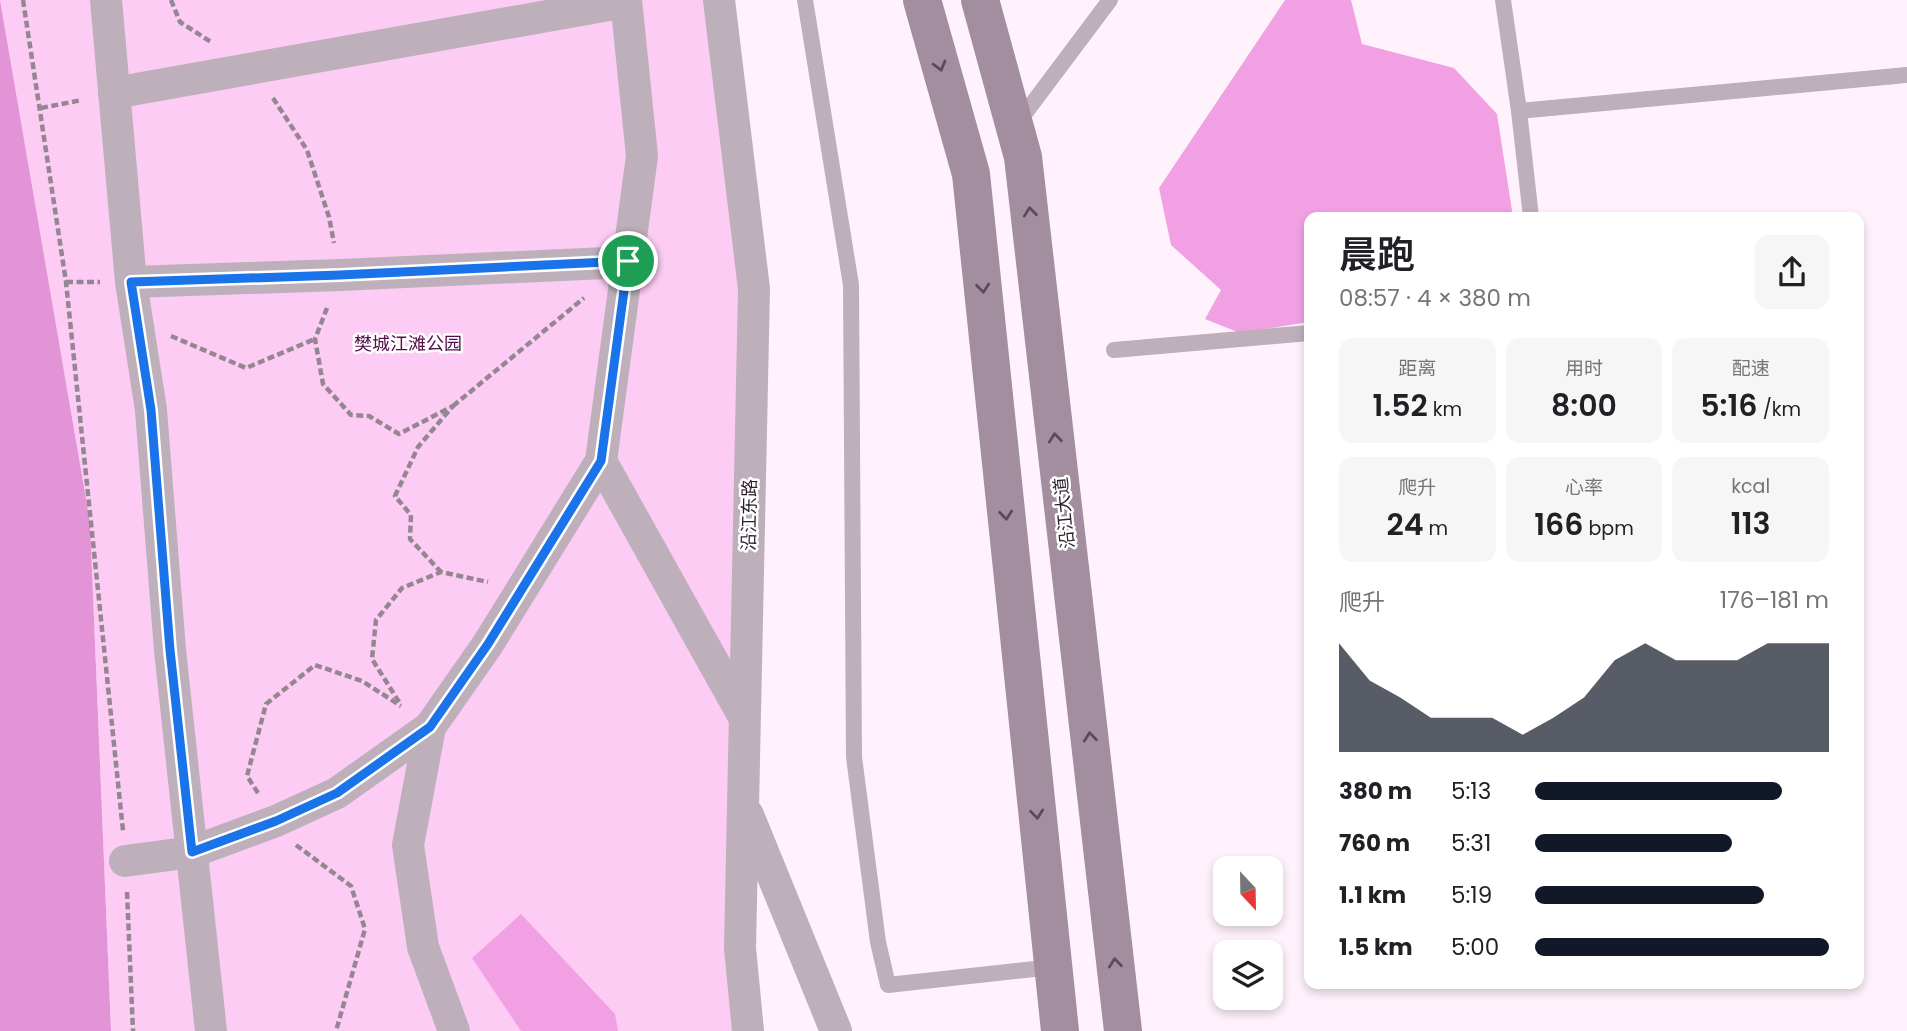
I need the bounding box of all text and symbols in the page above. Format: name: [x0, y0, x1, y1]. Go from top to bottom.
one-way arrow: [932, 60, 946, 72]
one-way arrow: [1022, 206, 1037, 218]
text: 晨跑: [1339, 228, 1415, 281]
pin: [598, 231, 658, 291]
button: share: [1755, 235, 1829, 309]
icon: arrive: [609, 242, 647, 280]
text: 08:57 · 4 × 380 m: [1339, 282, 1531, 314]
one-way arrow: [975, 283, 990, 294]
park label: 樊城江滩公园: [354, 331, 462, 356]
text: 距离: [1398, 355, 1436, 382]
text: 用时: [1565, 355, 1603, 382]
text: 配速: [1732, 355, 1770, 382]
text: 1.52: [1373, 384, 1428, 427]
text: 8:00: [1551, 384, 1617, 427]
text: 5:16: [1700, 384, 1758, 427]
text: km: [1428, 396, 1462, 423]
text: /km: [1758, 396, 1801, 423]
one-way arrow: [1048, 432, 1063, 444]
text: kcal: [1731, 473, 1770, 500]
text: 爬升: [1398, 474, 1436, 501]
text: 心率: [1565, 474, 1603, 501]
street label: 沿江大道: [1048, 476, 1080, 550]
street label: 沿江东路: [736, 479, 762, 551]
text: 113: [1731, 502, 1771, 545]
text: 24: [1386, 503, 1424, 546]
text: 166: [1534, 503, 1583, 546]
one-way arrow: [999, 509, 1014, 520]
text: m: [1424, 515, 1448, 542]
text: bpm: [1583, 515, 1634, 542]
text: 176–181 m: [1720, 584, 1829, 616]
text: 爬升: [1339, 586, 1385, 618]
one-way arrow: [1082, 731, 1097, 743]
text: 380 m: [1339, 775, 1412, 807]
text: 5:13: [1451, 775, 1491, 807]
one-way arrow: [1030, 808, 1045, 820]
text: 760 m: [1339, 827, 1410, 859]
text: 5:31: [1451, 827, 1491, 859]
north arrow: [1213, 856, 1283, 926]
map controls: [1213, 856, 1283, 1010]
text: 1.1 km: [1339, 879, 1406, 911]
text: 5:19: [1451, 879, 1492, 911]
text: 1.5 km: [1339, 931, 1413, 963]
text: 5:00: [1451, 931, 1499, 963]
button: layers: [1213, 940, 1283, 1010]
one-way arrow: [1108, 957, 1123, 969]

